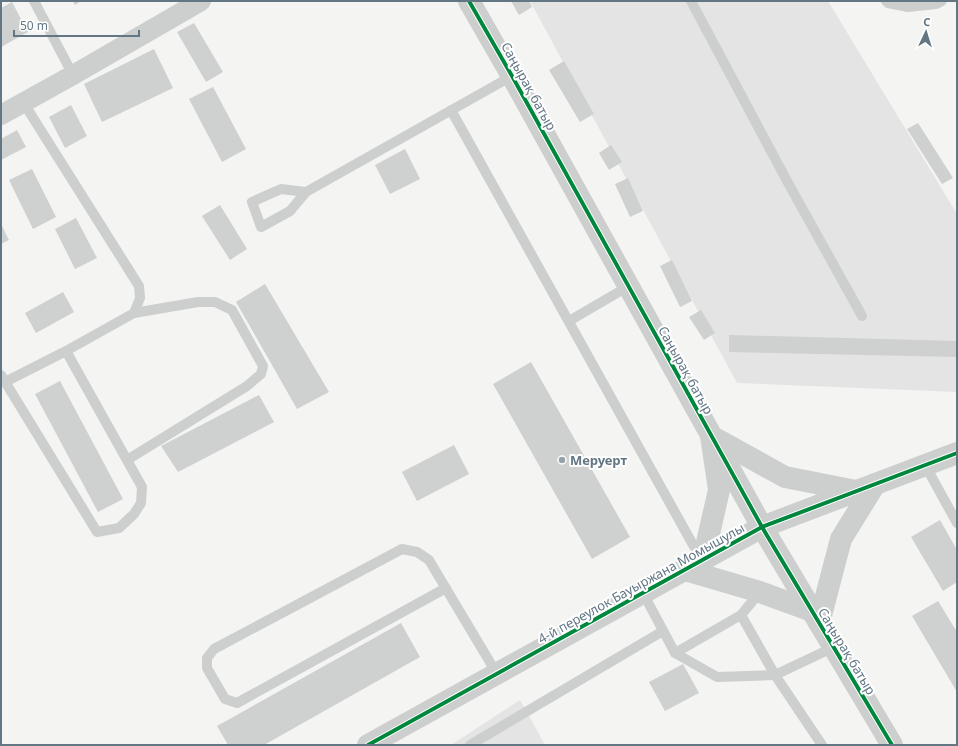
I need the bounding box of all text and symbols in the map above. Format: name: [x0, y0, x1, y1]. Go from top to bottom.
scale bar: [14, 12, 139, 38]
north arrow: [906, 12, 946, 52]
text: С: [923, 14, 931, 29]
text: 50 m: [20, 17, 48, 34]
street label: Саңырақ батыр: [497, 39, 561, 133]
street label: Саңырақ батыр: [654, 323, 718, 417]
place label: Меруерт: [570, 451, 627, 469]
marker: Меруерт: [557, 455, 567, 465]
street label: 4-й переулок Бауыржана Момышулы: [535, 519, 747, 647]
street label: Саңырақ батыр: [814, 604, 880, 698]

